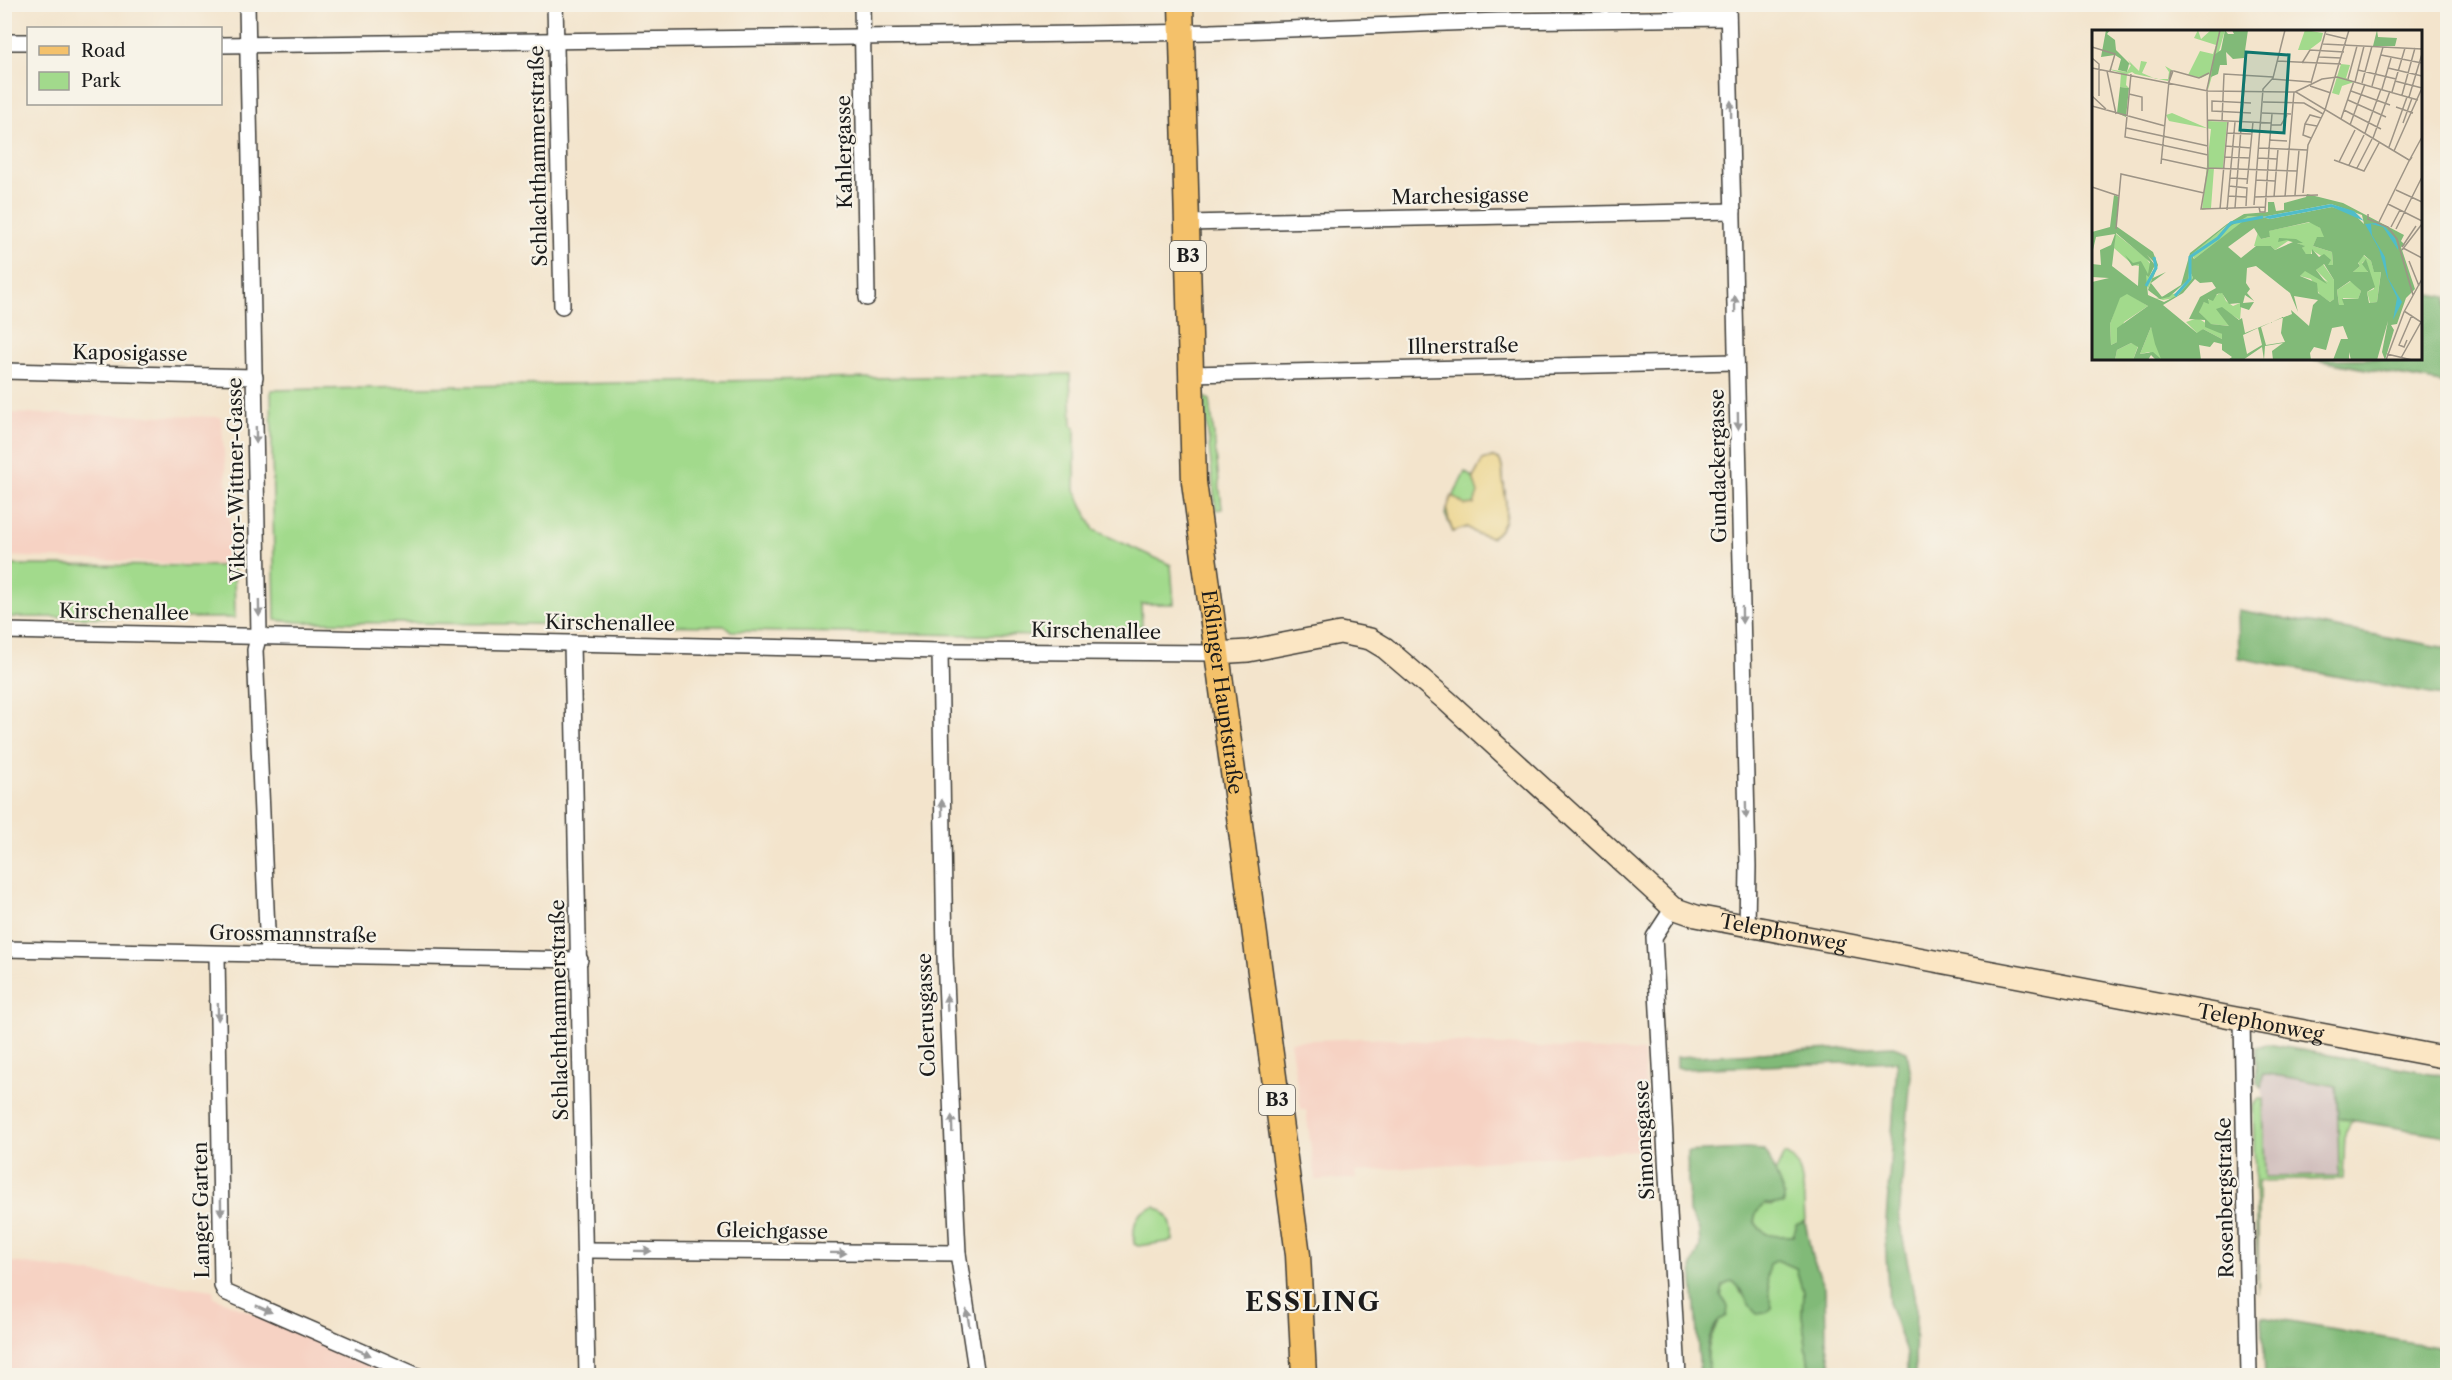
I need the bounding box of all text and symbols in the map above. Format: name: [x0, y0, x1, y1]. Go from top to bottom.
legend: [27, 27, 222, 105]
inset map: [2092, 30, 2422, 360]
text: Road: [81, 40, 126, 62]
street label: Schlachthammerstraße: [524, 45, 552, 267]
text: Park: [81, 70, 122, 92]
street label: Kahlergasse: [831, 95, 857, 209]
one-way arrow: [1726, 99, 1735, 118]
street label: Marchesigasse: [1391, 183, 1529, 209]
road number: B3: [1170, 241, 1206, 271]
one-way arrow: [1730, 294, 1740, 313]
street label: Illnerstraße: [1407, 333, 1519, 359]
street label: Kaposigasse: [72, 340, 188, 366]
street label: Viktor-Wittner-Gasse: [222, 377, 250, 584]
street label: Gundackergasse: [1705, 389, 1731, 543]
one-way arrow: [1733, 411, 1742, 430]
one-way arrow: [251, 426, 261, 445]
street label: Eßlinger Hauptstraße: [1197, 588, 1248, 796]
one-way arrow: [254, 598, 264, 617]
street label: Kirschenallee: [59, 599, 189, 625]
one-way arrow: [1737, 606, 1747, 625]
street label: Kirschenallee: [545, 610, 675, 636]
street label: Kirschenallee: [1031, 618, 1161, 644]
one-way arrow: [938, 799, 947, 818]
one-way arrow: [1742, 801, 1751, 820]
street label: Schlachthammerstraße: [545, 899, 573, 1121]
street label: Telephonweg: [1718, 909, 1849, 956]
street label: Grossmannstraße: [209, 921, 377, 947]
street label: Colerusgasse: [912, 953, 940, 1077]
one-way arrow: [942, 994, 951, 1013]
street label: Telephonweg: [2195, 999, 2326, 1046]
one-way arrow: [214, 1003, 223, 1022]
street label: Simonsgasse: [1629, 1080, 1659, 1200]
road number: B3: [1259, 1085, 1295, 1115]
one-way arrow: [947, 1114, 956, 1133]
street label: Rosenbergstraße: [2212, 1117, 2238, 1279]
street label: Langer Garten: [188, 1141, 214, 1279]
one-way arrow: [216, 1198, 226, 1217]
street label: Gleichgasse: [716, 1218, 828, 1244]
one-way arrow: [634, 1246, 653, 1256]
one-way arrow: [829, 1248, 848, 1258]
district label: ESSLING: [1245, 1286, 1381, 1318]
one-way arrow: [255, 1305, 273, 1314]
one-way arrow: [963, 1308, 972, 1327]
one-way arrow: [355, 1347, 373, 1357]

